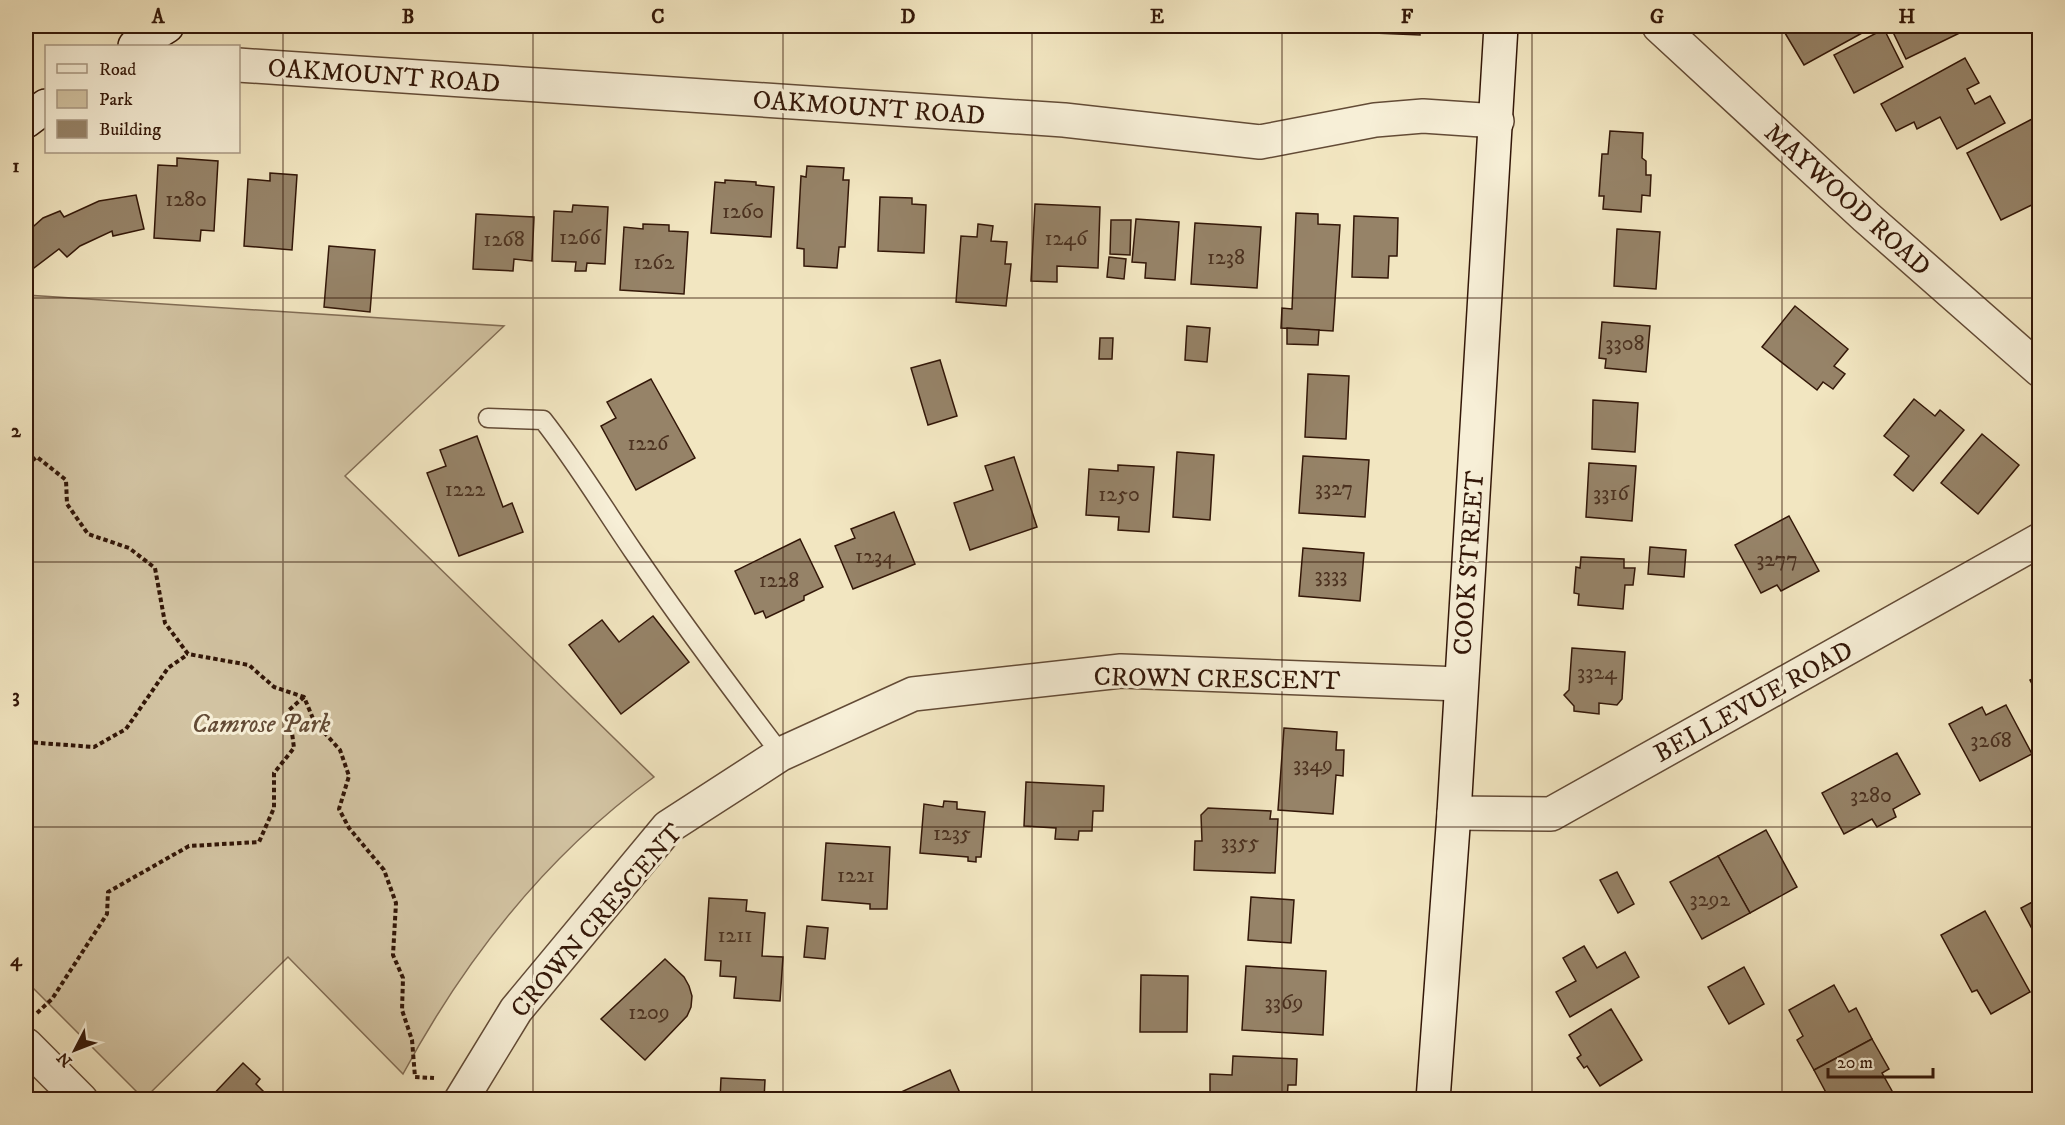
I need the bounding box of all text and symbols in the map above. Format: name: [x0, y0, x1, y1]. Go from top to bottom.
text: A: [151, 5, 166, 30]
text: B: [402, 5, 414, 30]
text: C: [651, 5, 665, 30]
text: D: [901, 5, 916, 30]
text: E: [1150, 5, 1164, 30]
text: F: [1401, 5, 1414, 30]
text: G: [1650, 5, 1664, 30]
text: H: [1899, 5, 1916, 30]
legend: [45, 45, 240, 153]
street label: OAKMOUNT ROAD: [267, 52, 501, 101]
text: Road: [99, 59, 136, 81]
street label: OAKMOUNT ROAD: [752, 84, 986, 133]
text: Park: [99, 89, 133, 111]
street label: MAYWOOD ROAD: [1757, 117, 1937, 284]
text: Building: [99, 119, 161, 141]
text: 1: [12, 154, 20, 179]
house number: 1280: [165, 186, 207, 213]
house number: 1260: [722, 198, 764, 225]
house number: 1266: [559, 224, 602, 251]
house number: 1246: [1044, 225, 1089, 252]
house number: 1268: [483, 226, 525, 253]
house number: 1238: [1207, 244, 1245, 271]
house number: 1262: [633, 249, 675, 276]
house number: 3308: [1605, 330, 1645, 357]
text: 2: [11, 419, 22, 444]
house number: 1226: [627, 430, 670, 457]
street label: COOK STREET: [1447, 469, 1492, 656]
house number: 3327: [1315, 475, 1353, 502]
house number: 1222: [445, 476, 485, 503]
house number: 3316: [1593, 480, 1630, 507]
house number: 1250: [1098, 481, 1140, 508]
house number: 1234: [855, 543, 896, 570]
house number: 3277: [1756, 546, 1798, 573]
house number: 3333: [1315, 562, 1347, 589]
house number: 1228: [759, 567, 799, 594]
street label: BELLEVUE ROAD: [1648, 634, 1859, 771]
house number: 3324: [1577, 659, 1618, 686]
street label: CROWN CRESCENT: [1093, 661, 1341, 698]
text: 3: [12, 684, 20, 709]
park label: Camrose Park: [192, 708, 331, 741]
house number: 3268: [1970, 727, 2012, 754]
house number: 3349: [1293, 751, 1333, 778]
house number: 3280: [1850, 782, 1892, 809]
street label: CROWN CRESCENT: [504, 817, 691, 1025]
house number: 1235: [933, 820, 971, 847]
house number: 3355: [1221, 829, 1259, 856]
house number: 1221: [837, 862, 875, 889]
house number: 3292: [1690, 886, 1731, 913]
house number: 1211: [717, 922, 753, 949]
text: 4: [10, 948, 23, 973]
house number: 3369: [1265, 989, 1303, 1016]
house number: 1209: [628, 999, 670, 1026]
north arrow: [45, 1020, 105, 1080]
scale bar: [1828, 1041, 1933, 1079]
text: N: [53, 1048, 76, 1071]
text: 20 m: [1837, 1052, 1873, 1074]

